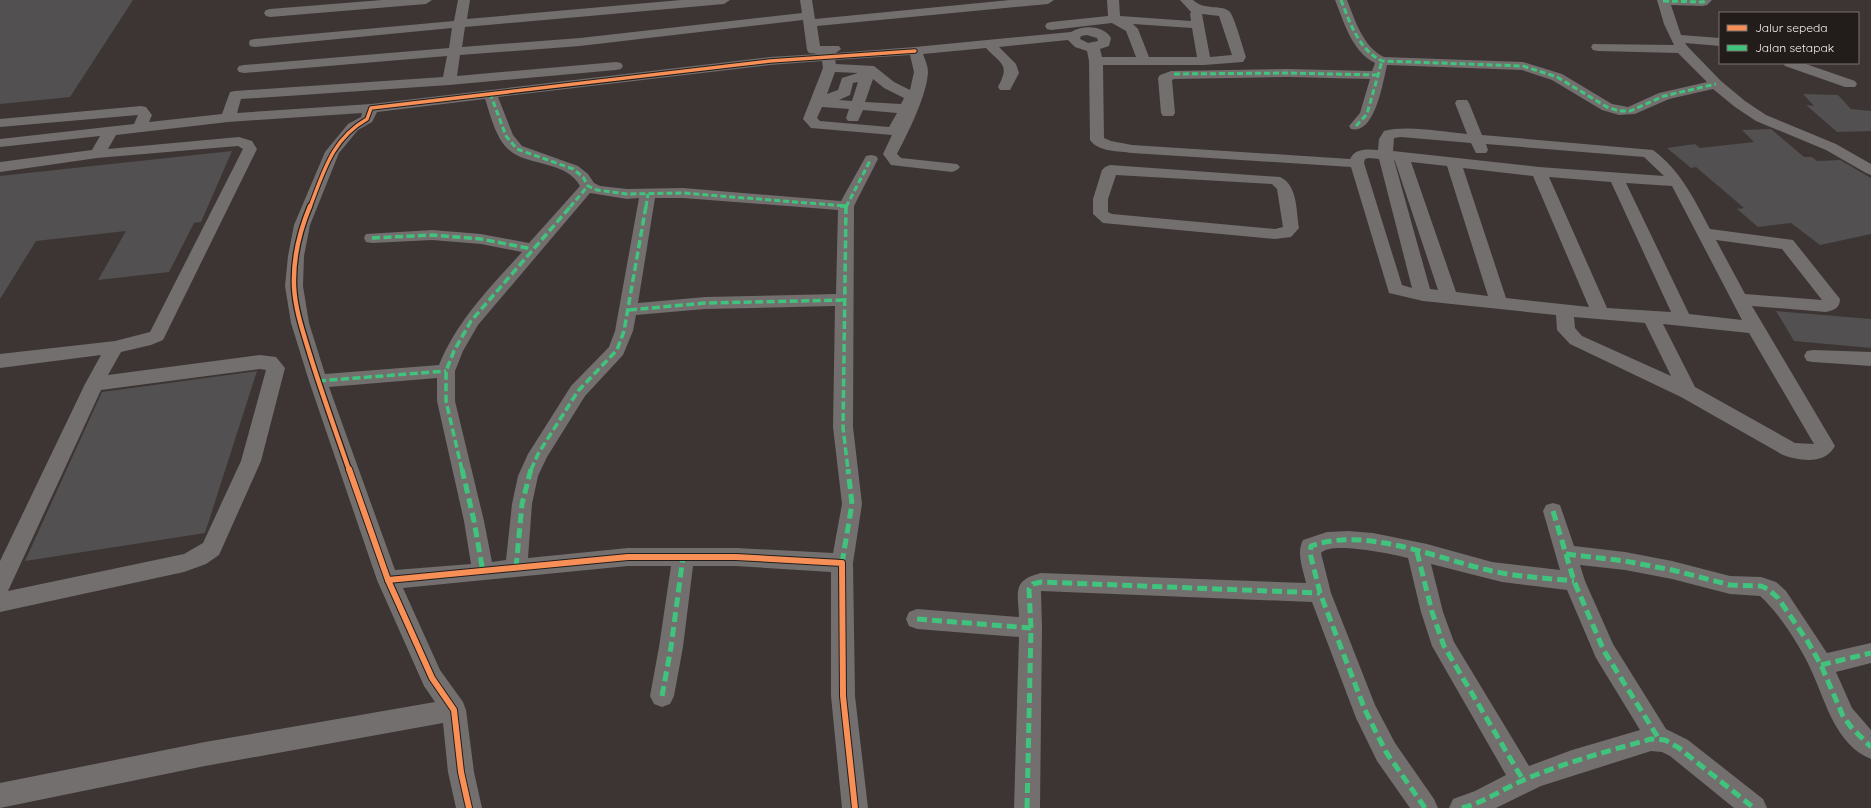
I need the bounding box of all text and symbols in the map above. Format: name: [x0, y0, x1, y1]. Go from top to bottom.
legend: [1719, 12, 1859, 64]
text: Jalur sepeda: [1755, 20, 1828, 35]
text: Jalan setapak: [1755, 40, 1834, 55]

